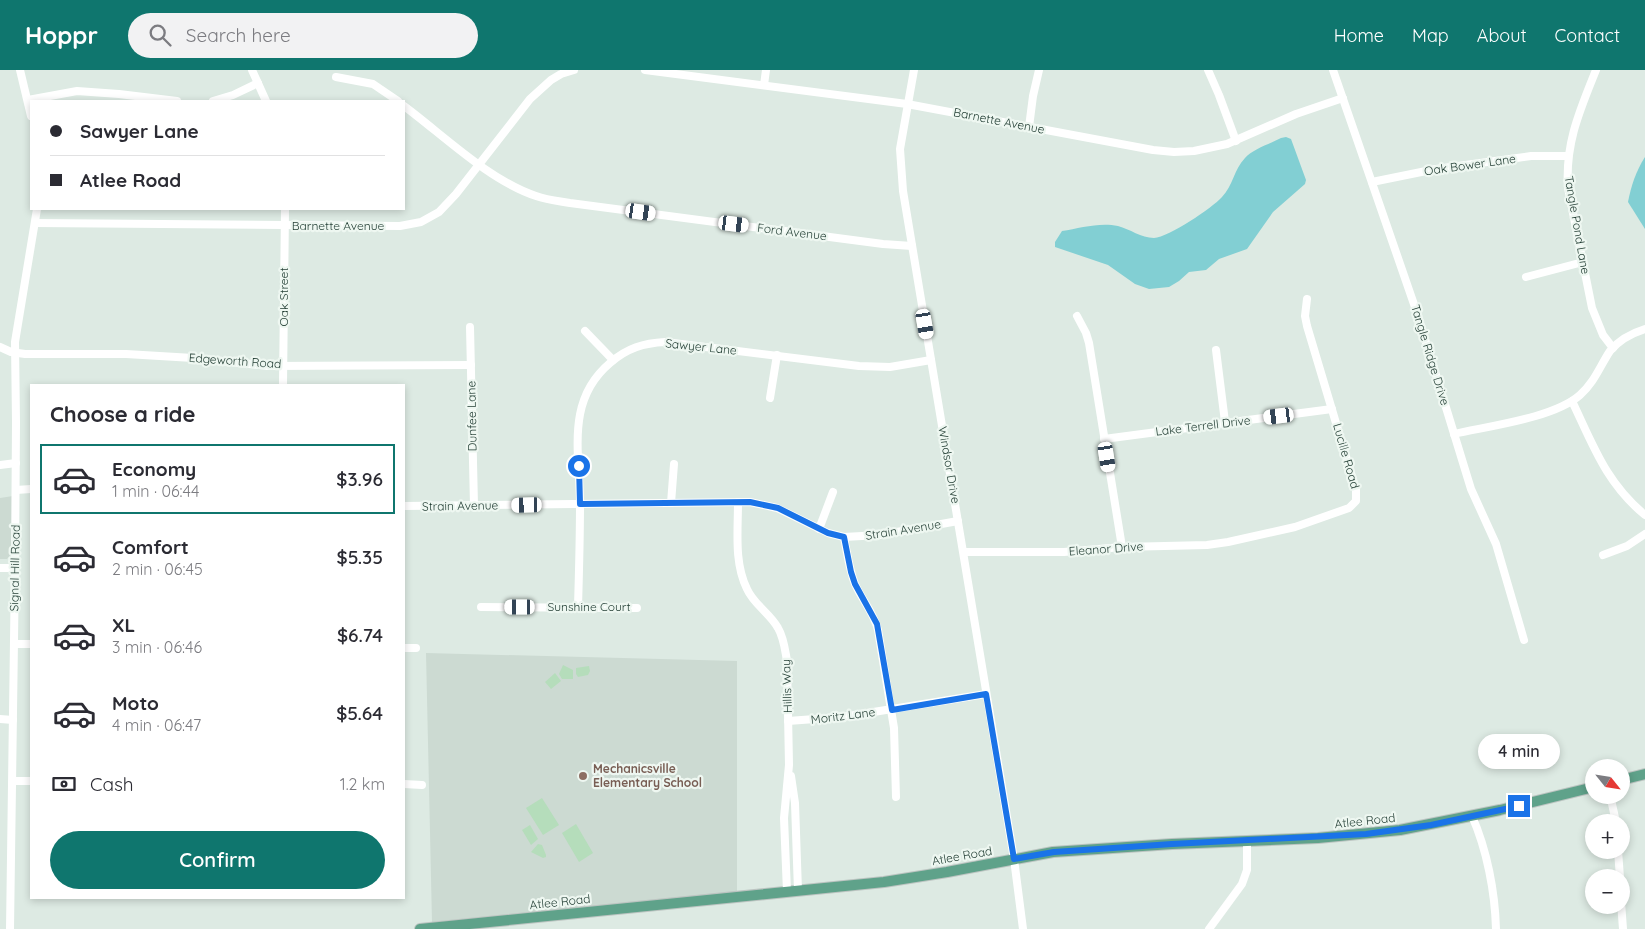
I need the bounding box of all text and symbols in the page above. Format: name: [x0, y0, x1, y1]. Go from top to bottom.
search box: [128, 13, 478, 58]
text: Hoppr: [25, 20, 98, 50]
icon: search: [146, 21, 174, 49]
text: Search here: [186, 23, 291, 47]
text: Home: [1334, 24, 1384, 47]
text: Map: [1412, 24, 1449, 47]
text: About: [1477, 24, 1527, 47]
text: Contact: [1555, 24, 1620, 47]
street label: Barnette Avenue: [952, 104, 1046, 137]
text: Sawyer Lane: [80, 119, 199, 143]
street label: Oak Bower Lane: [1423, 151, 1517, 178]
text: Atlee Road: [80, 168, 181, 192]
street label: Tangle Pond Lane: [1561, 175, 1594, 275]
car: [625, 202, 656, 222]
car: [718, 215, 749, 233]
street label: Barnette Avenue: [292, 218, 385, 233]
street label: Ford Avenue: [757, 220, 828, 243]
street label: Oak Street: [276, 268, 291, 326]
street label: Tangle Ridge Drive: [1408, 303, 1453, 407]
car: [915, 308, 934, 340]
street label: Sawyer Lane: [665, 335, 738, 358]
street label: Edgeworth Road: [188, 350, 282, 371]
street label: Dunfee Lane: [463, 380, 480, 451]
text: Choose a ride: [50, 400, 195, 428]
car: [1263, 407, 1294, 425]
street label: Lake Terrell Drive: [1154, 412, 1252, 439]
street label: Lucille Road: [1330, 421, 1363, 490]
street label: Windsor Drive: [935, 425, 964, 505]
car: [1097, 441, 1116, 473]
route start: [568, 455, 590, 477]
icon: car: [52, 457, 97, 502]
text: Economy: [112, 457, 196, 481]
text: $3.96: [336, 467, 383, 491]
text: 1 min · 06:44: [112, 481, 199, 501]
street label: Strain Avenue: [422, 497, 499, 514]
car: [511, 497, 542, 513]
street label: Strain Avenue: [864, 516, 942, 543]
street label: Signal Hill Road: [6, 524, 23, 612]
icon: car: [52, 535, 97, 580]
text: Comfort: [112, 535, 189, 559]
street label: Eleanor Drive: [1068, 538, 1144, 559]
text: $5.35: [337, 545, 383, 569]
text: 2 min · 06:45: [112, 559, 203, 579]
street label: Sunshine Court: [547, 599, 631, 614]
car: [505, 600, 535, 615]
icon: car: [52, 613, 97, 658]
text: XL: [112, 613, 135, 637]
text: $6.74: [337, 623, 383, 647]
text: 3 min · 06:46: [112, 637, 202, 657]
street label: Hillis Way: [778, 659, 795, 713]
icon: car: [52, 691, 97, 736]
text: Moto: [112, 691, 159, 715]
text: $5.64: [336, 701, 383, 725]
street label: Moritz Lane: [810, 704, 876, 727]
text: 4 min · 06:47: [112, 715, 201, 735]
callout: 4 min: [1478, 734, 1560, 768]
text: 4 min: [1498, 741, 1540, 761]
north arrow: [1585, 759, 1630, 804]
map controls: [1585, 759, 1630, 914]
place label: Mechanicsville Elementary School: [593, 761, 702, 790]
icon: cash: [50, 770, 78, 798]
marker: Mechanicsville Elementary School: [577, 770, 589, 782]
text: Cash: [90, 772, 134, 796]
text: 1.2 km: [340, 774, 385, 794]
route end: [1508, 795, 1530, 817]
street label: Atlee Road: [1334, 810, 1396, 831]
button: +: [1585, 814, 1630, 859]
button: Confirm: [50, 831, 385, 889]
street label: Atlee Road: [931, 843, 993, 868]
button: −: [1585, 869, 1630, 914]
street label: Atlee Road: [529, 891, 591, 912]

